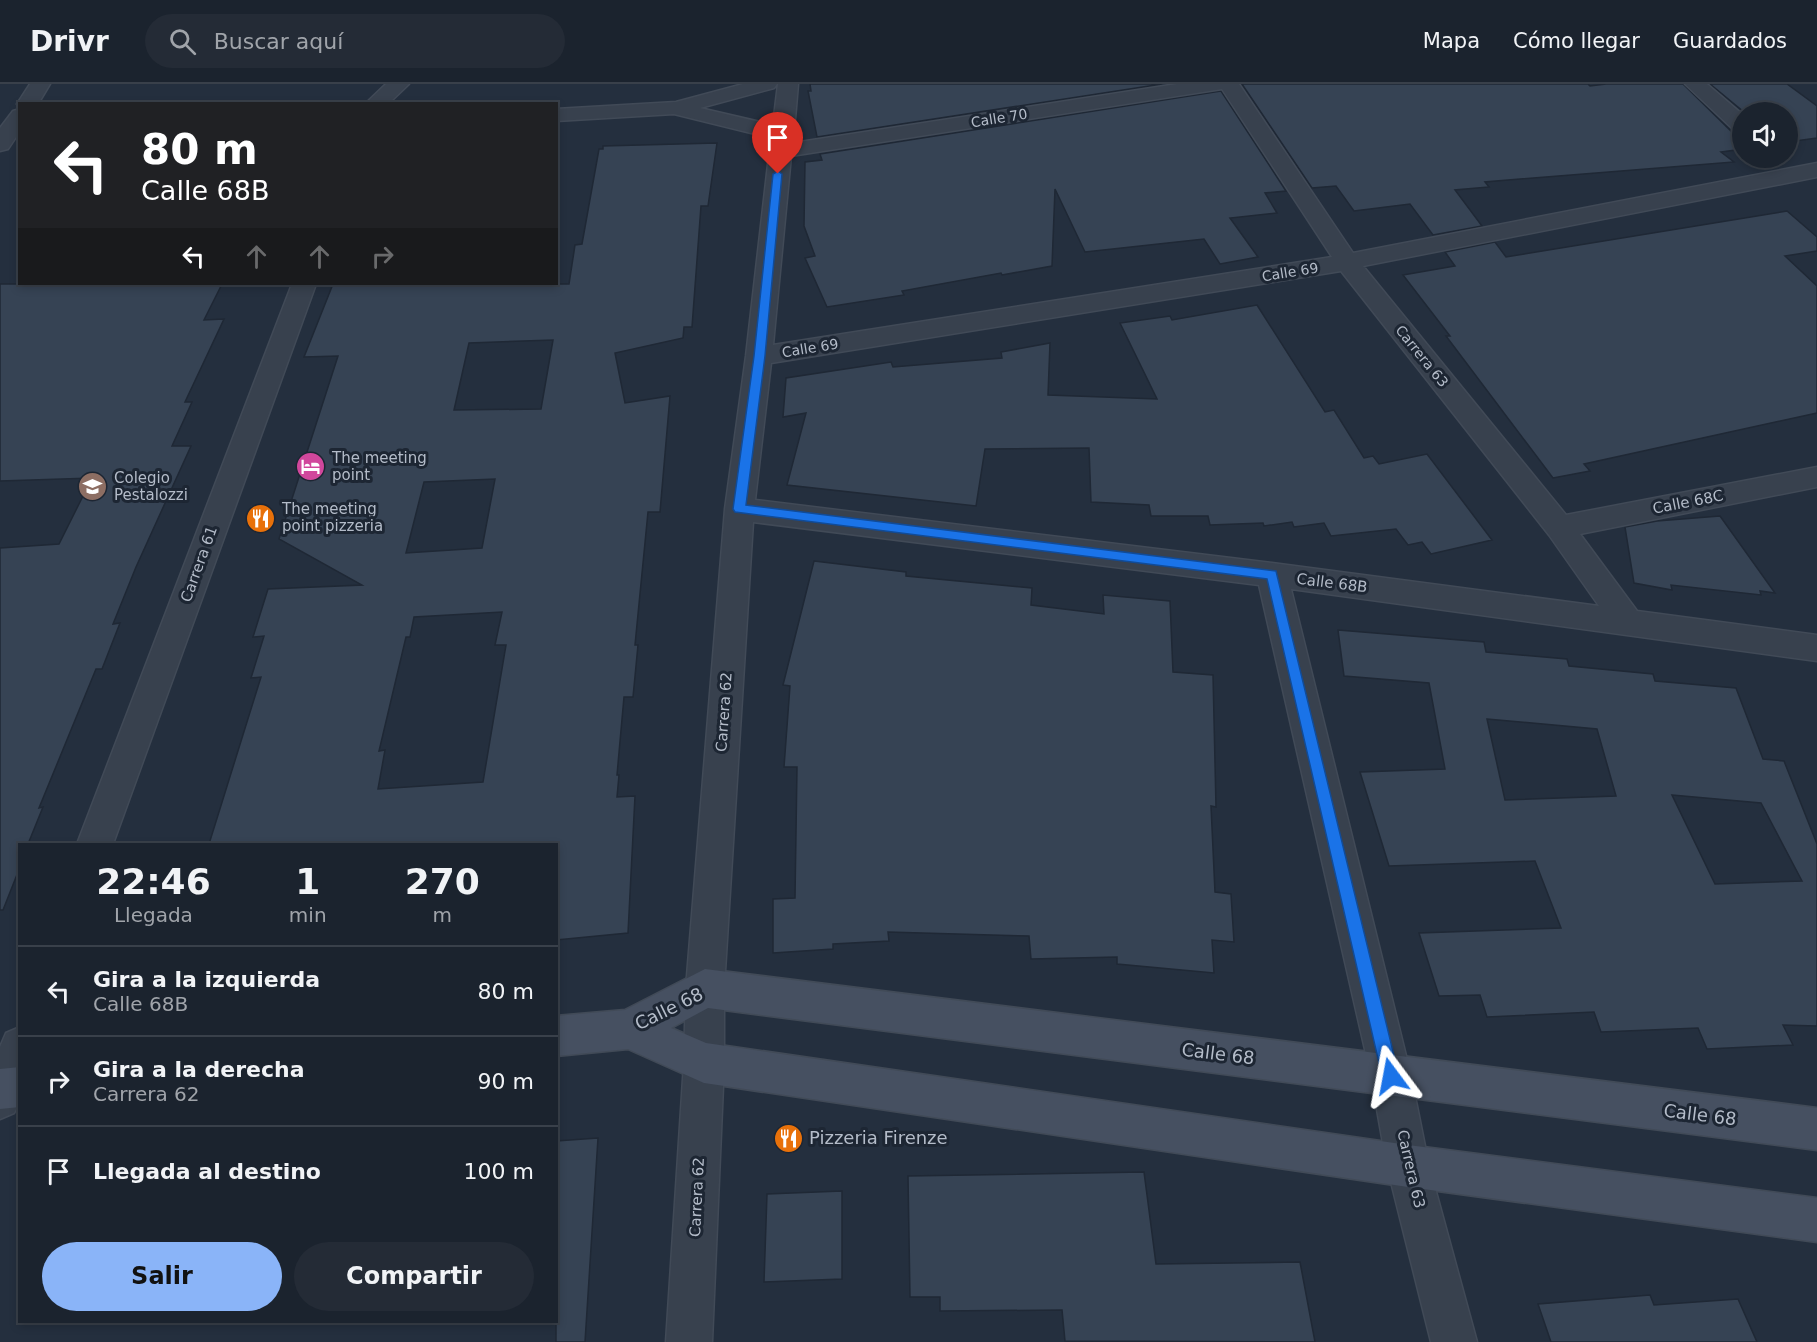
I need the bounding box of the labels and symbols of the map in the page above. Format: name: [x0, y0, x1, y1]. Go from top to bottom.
street label: Calle 70: [970, 106, 1028, 130]
pin: [752, 112, 803, 174]
street label: Calle 69: [1261, 260, 1319, 284]
street label: Carrera 63: [1392, 322, 1452, 390]
street label: Calle 69: [781, 336, 839, 360]
place label: The meeting point: [331, 449, 427, 484]
hotel icon: The meeting point: [295, 451, 327, 483]
place label: Colegio Pestalozzi: [114, 469, 188, 504]
school or university icon: Colegio Pestalozzi: [77, 471, 109, 503]
street label: Calle 68C: [1651, 486, 1725, 518]
place label: The meeting point pizzeria: [281, 500, 383, 535]
restaurant icon: The meeting point pizzeria: [245, 502, 277, 534]
street label: Carrera 61: [177, 523, 221, 605]
street label: Calle 68B: [1295, 570, 1369, 596]
street label: Carrera 62: [712, 672, 736, 752]
street label: Calle 68: [631, 983, 706, 1034]
street label: Calle 68: [1180, 1039, 1256, 1068]
position arrow: [1359, 1044, 1423, 1108]
street label: Calle 68: [1662, 1100, 1738, 1129]
restaurant icon: Pizzeria Firenze: [772, 1122, 804, 1154]
place label: Pizzeria Firenze: [809, 1127, 948, 1148]
street label: Carrera 63: [1393, 1128, 1429, 1210]
street label: Carrera 62: [686, 1157, 708, 1237]

